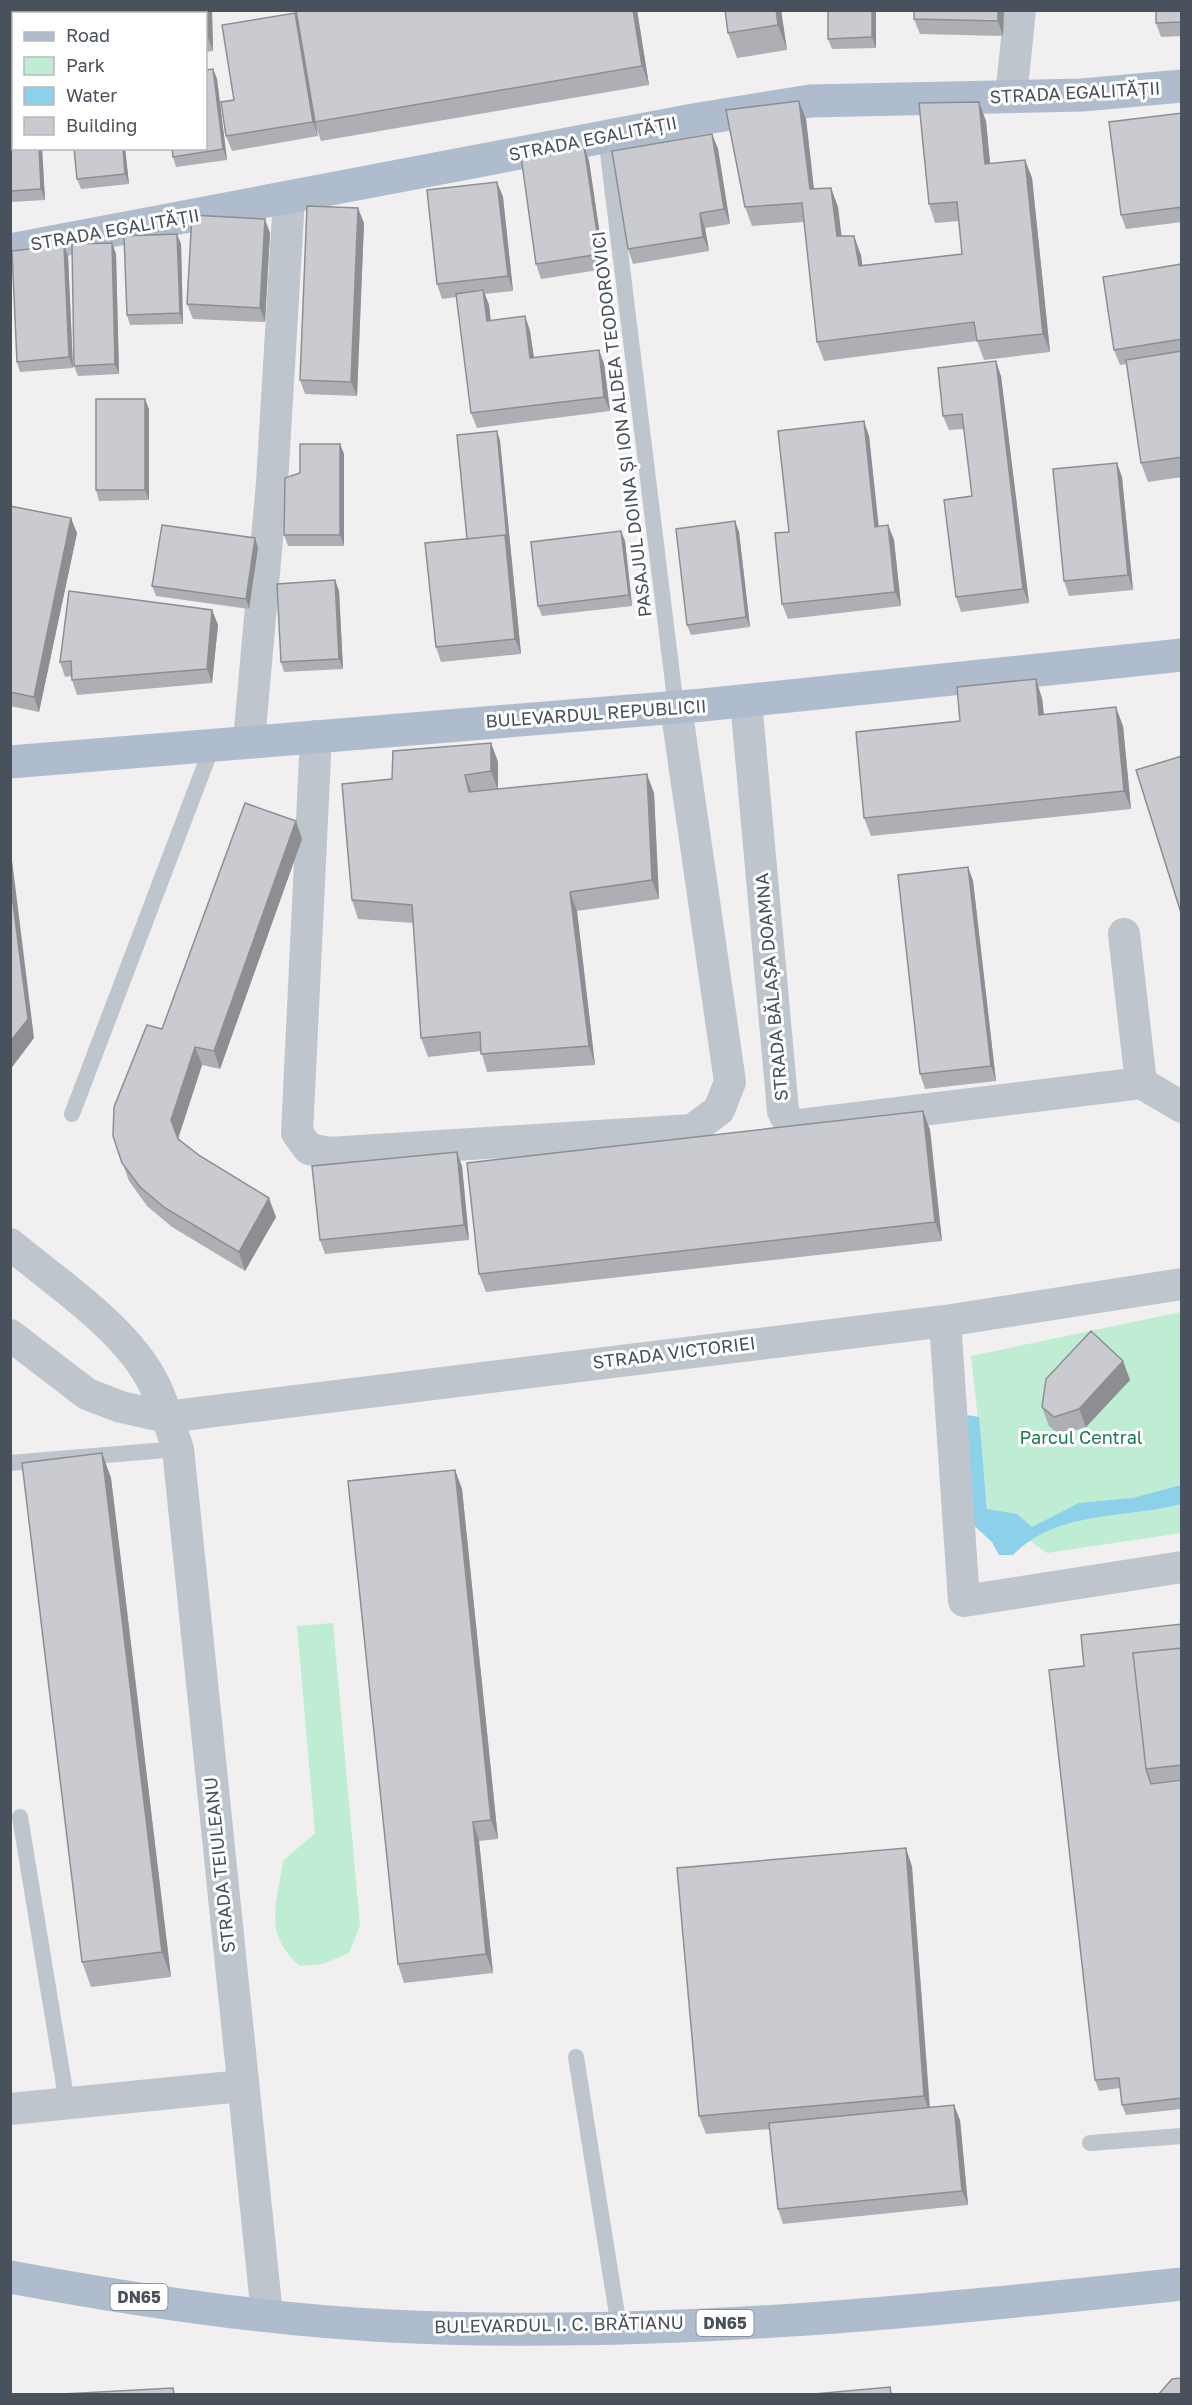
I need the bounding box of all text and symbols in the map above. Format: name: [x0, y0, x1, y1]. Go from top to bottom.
legend: [12, 12, 207, 150]
text: Road: [66, 24, 110, 46]
text: Park: [66, 54, 105, 76]
street label: STRADA EGALITĂȚII: [989, 77, 1161, 108]
text: Water: [66, 84, 117, 106]
street label: STRADA EGALITĂȚII: [507, 111, 679, 166]
text: Building: [66, 114, 137, 136]
street label: STRADA EGALITĂȚII: [29, 203, 201, 256]
street label: PASAJUL DOINA ȘI ION ALDEA TEODOROVICI: [586, 230, 656, 618]
street label: BULEVARDUL REPUBLICII: [485, 694, 707, 732]
street label: STRADA BĂLAȘA DOAMNA: [750, 872, 792, 1102]
street label: STRADA VICTORIEI: [591, 1331, 757, 1373]
park label: Parcul Central: [1019, 1426, 1143, 1448]
street label: STRADA TEIULEANU: [199, 1776, 239, 1954]
road number: DN65: [110, 2284, 168, 2310]
road number: DN65: [696, 2310, 754, 2336]
street label: BULEVARDUL I. C. BRĂTIANU: [434, 2311, 684, 2337]

